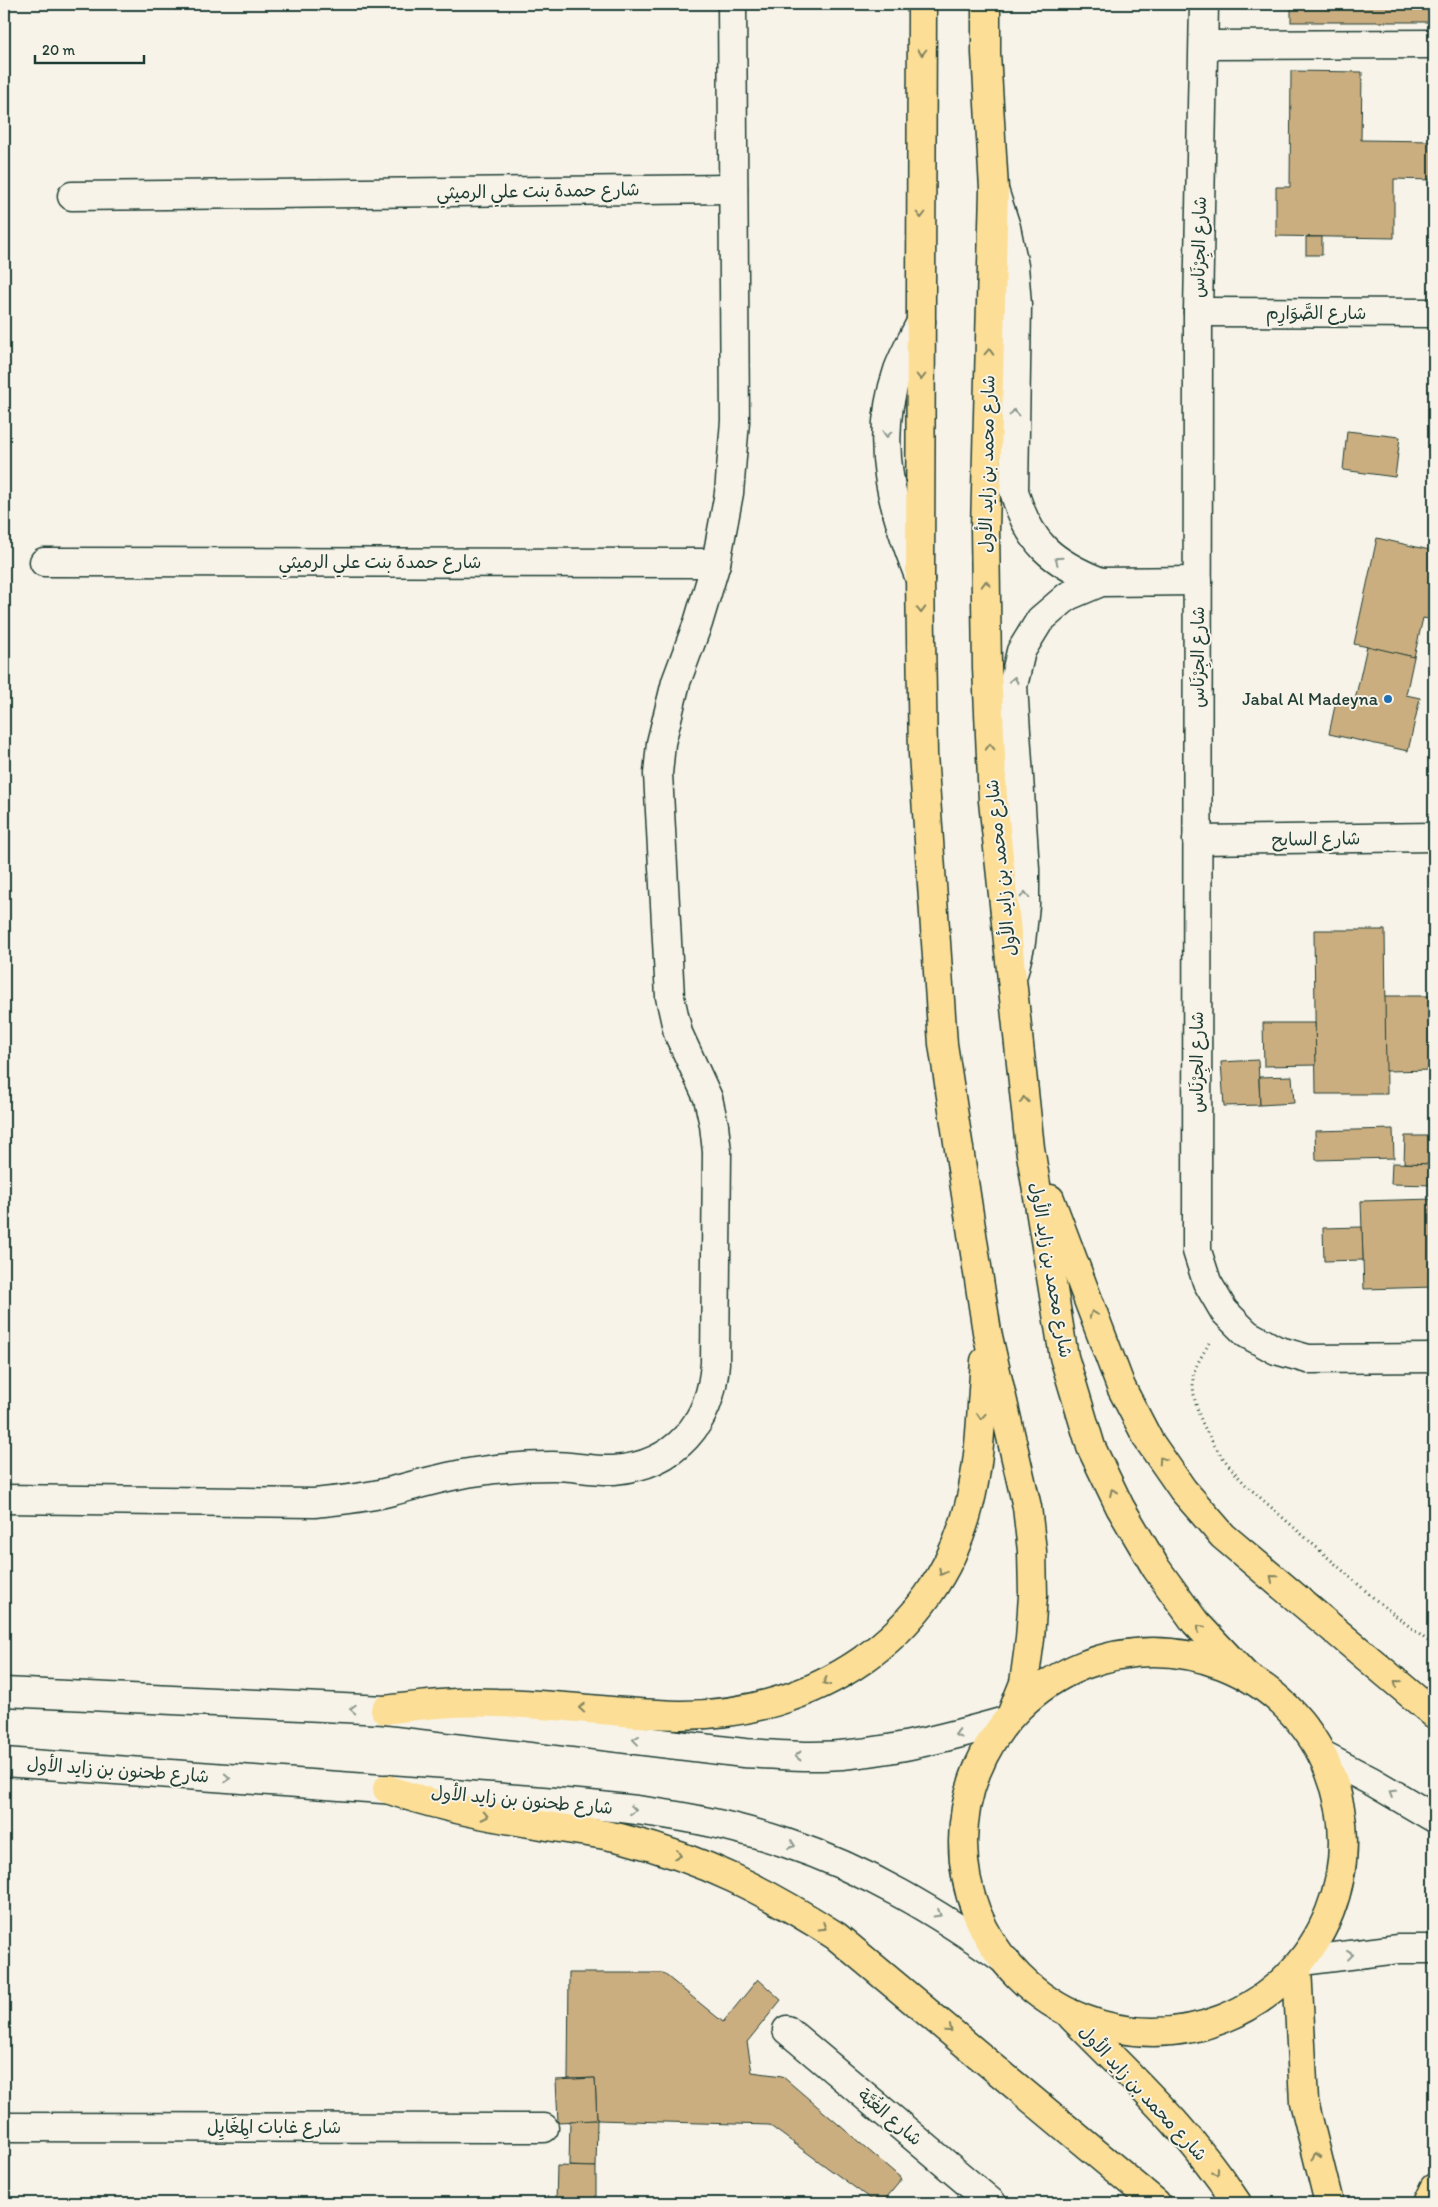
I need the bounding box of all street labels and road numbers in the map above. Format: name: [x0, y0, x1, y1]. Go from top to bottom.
street label: شارع حمدة بنت علي الرميثي: [436, 178, 640, 209]
street label: شارع الجِرْنَاس: [1187, 196, 1213, 298]
street label: شارع الصَّوَارِم: [1266, 302, 1366, 327]
street label: شارع محمد بن زايد الأول: [973, 375, 1001, 553]
street label: شارع حمدة بنت علي الرميثي: [278, 551, 482, 578]
street label: شارع الجِرْنَاس: [1187, 606, 1211, 708]
street label: شارع محمد بن زايد الأول: [980, 778, 1022, 958]
street label: شارع السايح: [1271, 827, 1361, 852]
street label: شارع الجِرْنَاس: [1186, 1011, 1210, 1113]
street label: شارع محمد بن زايد الأول: [1024, 1180, 1078, 1360]
street label: شارع طحنون بن زايد الأول: [26, 1752, 210, 1788]
street label: شارع طحنون بن زايد الأول: [430, 1780, 614, 1820]
street label: شارع محمد بن زايد الأول: [1074, 2020, 1212, 2166]
street label: شارع الغُبَّة: [853, 2083, 927, 2151]
street label: شارع غابات المِغَايِل: [207, 2116, 341, 2140]

